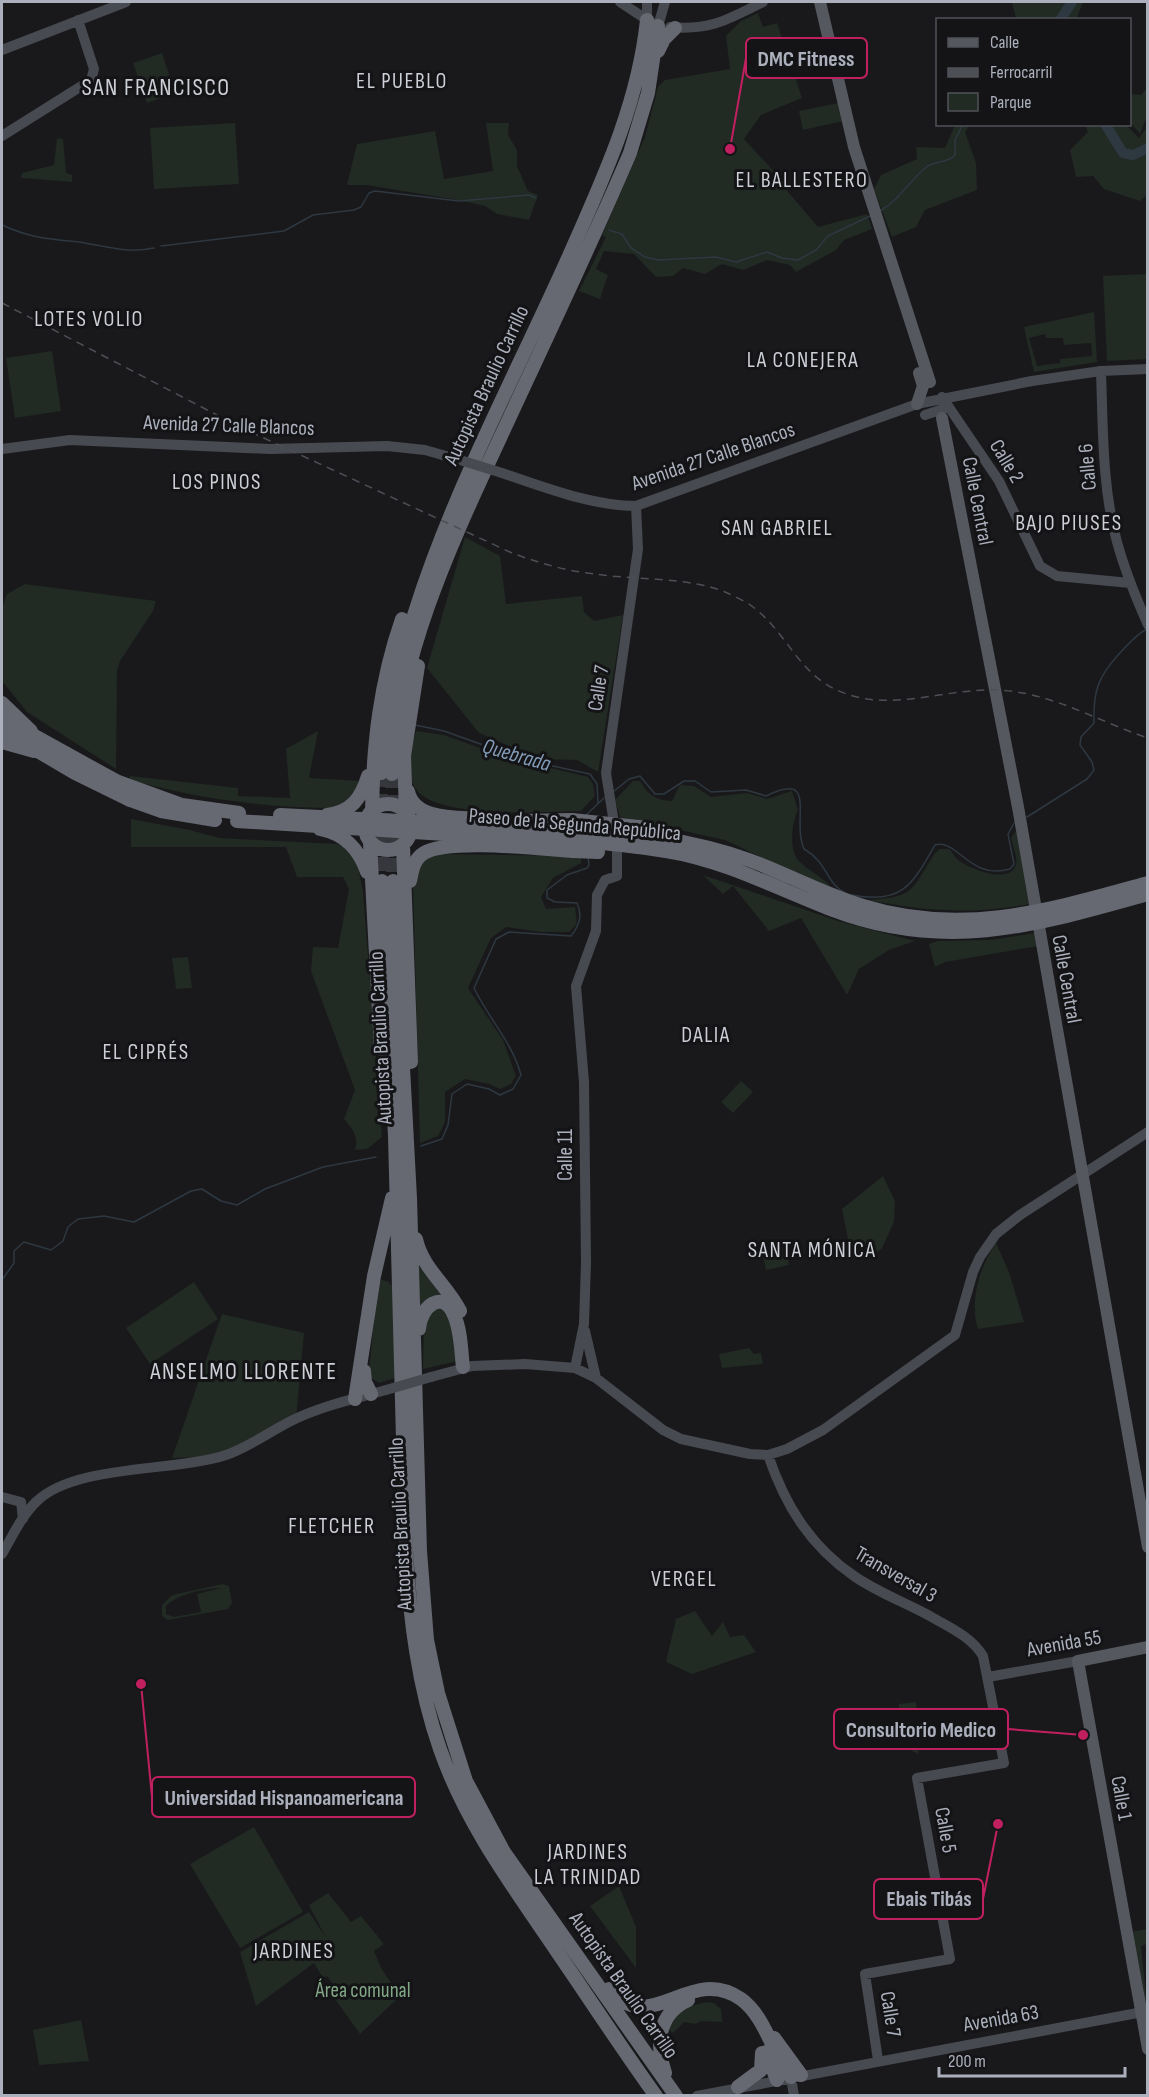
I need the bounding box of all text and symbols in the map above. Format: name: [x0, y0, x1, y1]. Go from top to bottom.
legend: [936, 18, 1131, 126]
text: Calle: [990, 32, 1019, 53]
callout: DMC Fitness: [746, 38, 867, 78]
text: DMC Fitness: [758, 46, 854, 73]
text: Ferrocarril: [990, 62, 1052, 83]
district label: EL PUEBLO: [356, 68, 448, 95]
district label: SAN FRANCISCO: [81, 73, 231, 102]
text: Parque: [990, 92, 1031, 113]
district label: EL BALLESTERO: [736, 167, 868, 194]
street label: Autopista Braulio Carrillo: [438, 301, 534, 470]
district label: LOTES VOLIO: [34, 306, 144, 333]
district label: LA CONEJERA: [747, 347, 859, 374]
street label: Avenida 27 Calle Blancos: [142, 410, 315, 441]
street label: Avenida 27 Calle Blancos: [627, 417, 798, 496]
street label: Calle 2: [984, 435, 1029, 487]
street label: Calle 6: [1073, 443, 1102, 491]
street label: Calle Central: [957, 455, 998, 547]
district label: LOS PINOS: [172, 469, 262, 496]
district label: BAJO PIUSES: [1015, 510, 1123, 537]
district label: SAN GABRIEL: [721, 515, 833, 542]
street label: Calle 7: [583, 663, 615, 713]
water label: Quebrada: [479, 733, 554, 778]
street label: Paseo de la Segunda República: [468, 803, 682, 846]
street label: Calle Central: [1046, 933, 1087, 1025]
street label: Autopista Braulio Carrillo: [363, 951, 398, 1126]
district label: DALIA: [681, 1022, 731, 1049]
district label: EL CIPRÉS: [102, 1039, 190, 1066]
street label: Calle 11: [553, 1128, 578, 1181]
district label: SANTA MÓNICA: [748, 1237, 876, 1264]
district label: ANSELMO LLORENTE: [149, 1357, 338, 1386]
street label: Autopista Braulio Carrillo: [383, 1437, 418, 1612]
district label: FLETCHER: [288, 1513, 376, 1540]
street label: Transversal 3: [850, 1541, 941, 1608]
district label: VERGEL: [651, 1566, 717, 1593]
street label: Avenida 55: [1024, 1625, 1103, 1662]
callout: Consultorio Medico: [834, 1709, 1008, 1749]
text: Consultorio Medico: [846, 1717, 996, 1744]
street label: Calle 1: [1105, 1774, 1138, 1823]
callout: Universidad Hispanoamericana: [152, 1777, 415, 1817]
text: Universidad Hispanoamericana: [165, 1785, 403, 1812]
street label: Calle 5: [929, 1805, 962, 1855]
district label: JARDINES LA TRINIDAD: [534, 1839, 642, 1891]
callout: Ebais Tibás: [874, 1879, 983, 1919]
text: Ebais Tibás: [886, 1886, 972, 1913]
street label: Autopista Braulio Carrillo: [563, 1906, 683, 2063]
district label: JARDINES: [252, 1938, 335, 1965]
park label: Área comunal: [314, 1978, 411, 2003]
street label: Calle 7: [875, 1989, 907, 2039]
street label: Avenida 63: [960, 2000, 1041, 2038]
scale bar: [939, 2040, 1125, 2078]
text: 200 m: [948, 2051, 986, 2072]

